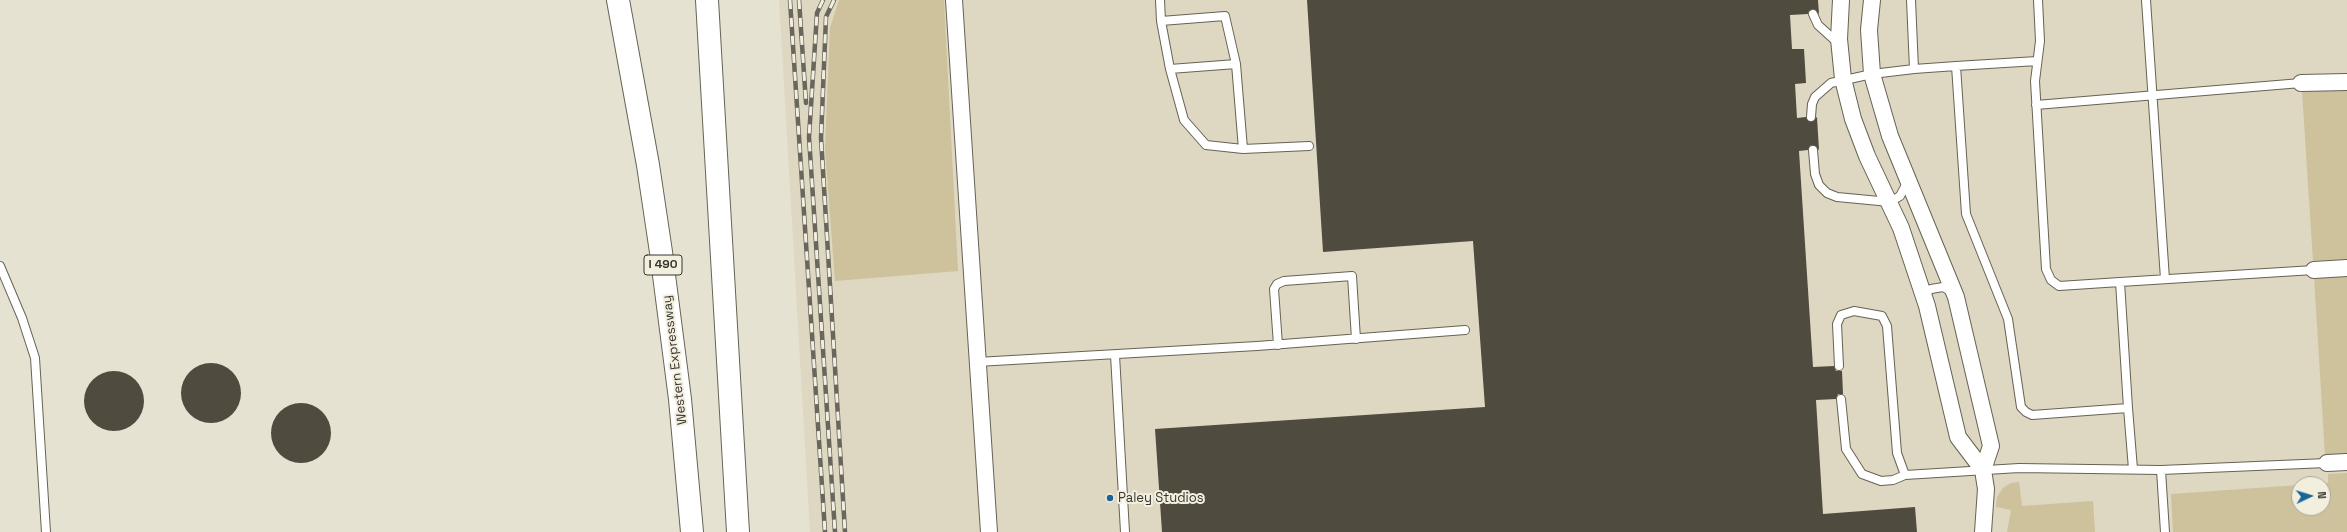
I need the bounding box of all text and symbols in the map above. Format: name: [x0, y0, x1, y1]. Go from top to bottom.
road number: I 490: [644, 255, 682, 275]
street label: Western Expressway: [659, 294, 691, 426]
north arrow: [2291, 476, 2331, 516]
place label: Paley Studios: [1118, 490, 1204, 506]
text: N: [2315, 491, 2329, 499]
marker: Paley Studios: [1105, 493, 1115, 503]

